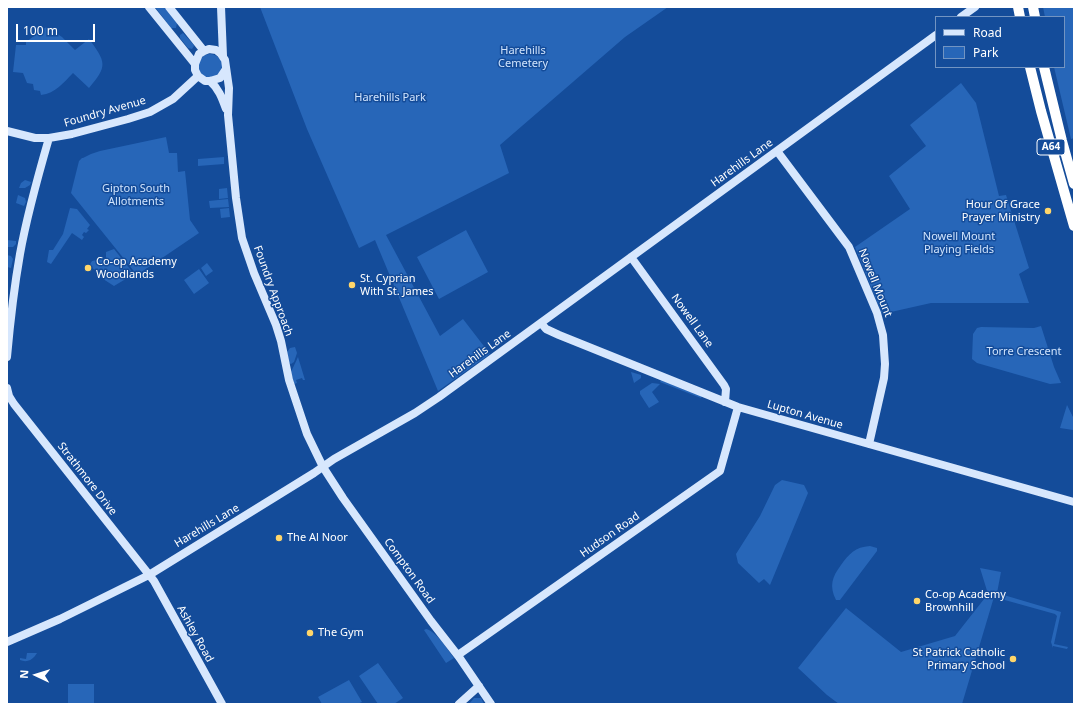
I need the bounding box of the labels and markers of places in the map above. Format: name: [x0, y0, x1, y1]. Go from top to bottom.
place label: Hour Of Grace Prayer Ministry: [962, 198, 1040, 224]
marker: Hour Of Grace Prayer Ministry: [1043, 206, 1053, 216]
place label: Co-op Academy Woodlands: [96, 255, 177, 281]
marker: Co-op Academy Woodlands: [83, 263, 93, 273]
place label: St. Cyprian With St. James: [360, 272, 433, 298]
marker: St. Cyprian With St. James: [347, 280, 357, 290]
place label: The Al Noor: [287, 531, 348, 545]
marker: The Al Noor: [274, 533, 284, 543]
place label: Co-op Academy Brownhill: [925, 588, 1006, 614]
marker: Co-op Academy Brownhill: [912, 596, 922, 606]
place label: The Gym: [318, 626, 364, 640]
marker: The Gym: [305, 628, 315, 638]
place label: St Patrick Catholic Primary School: [912, 646, 1005, 672]
marker: St Patrick Catholic Primary School: [1008, 654, 1018, 664]

